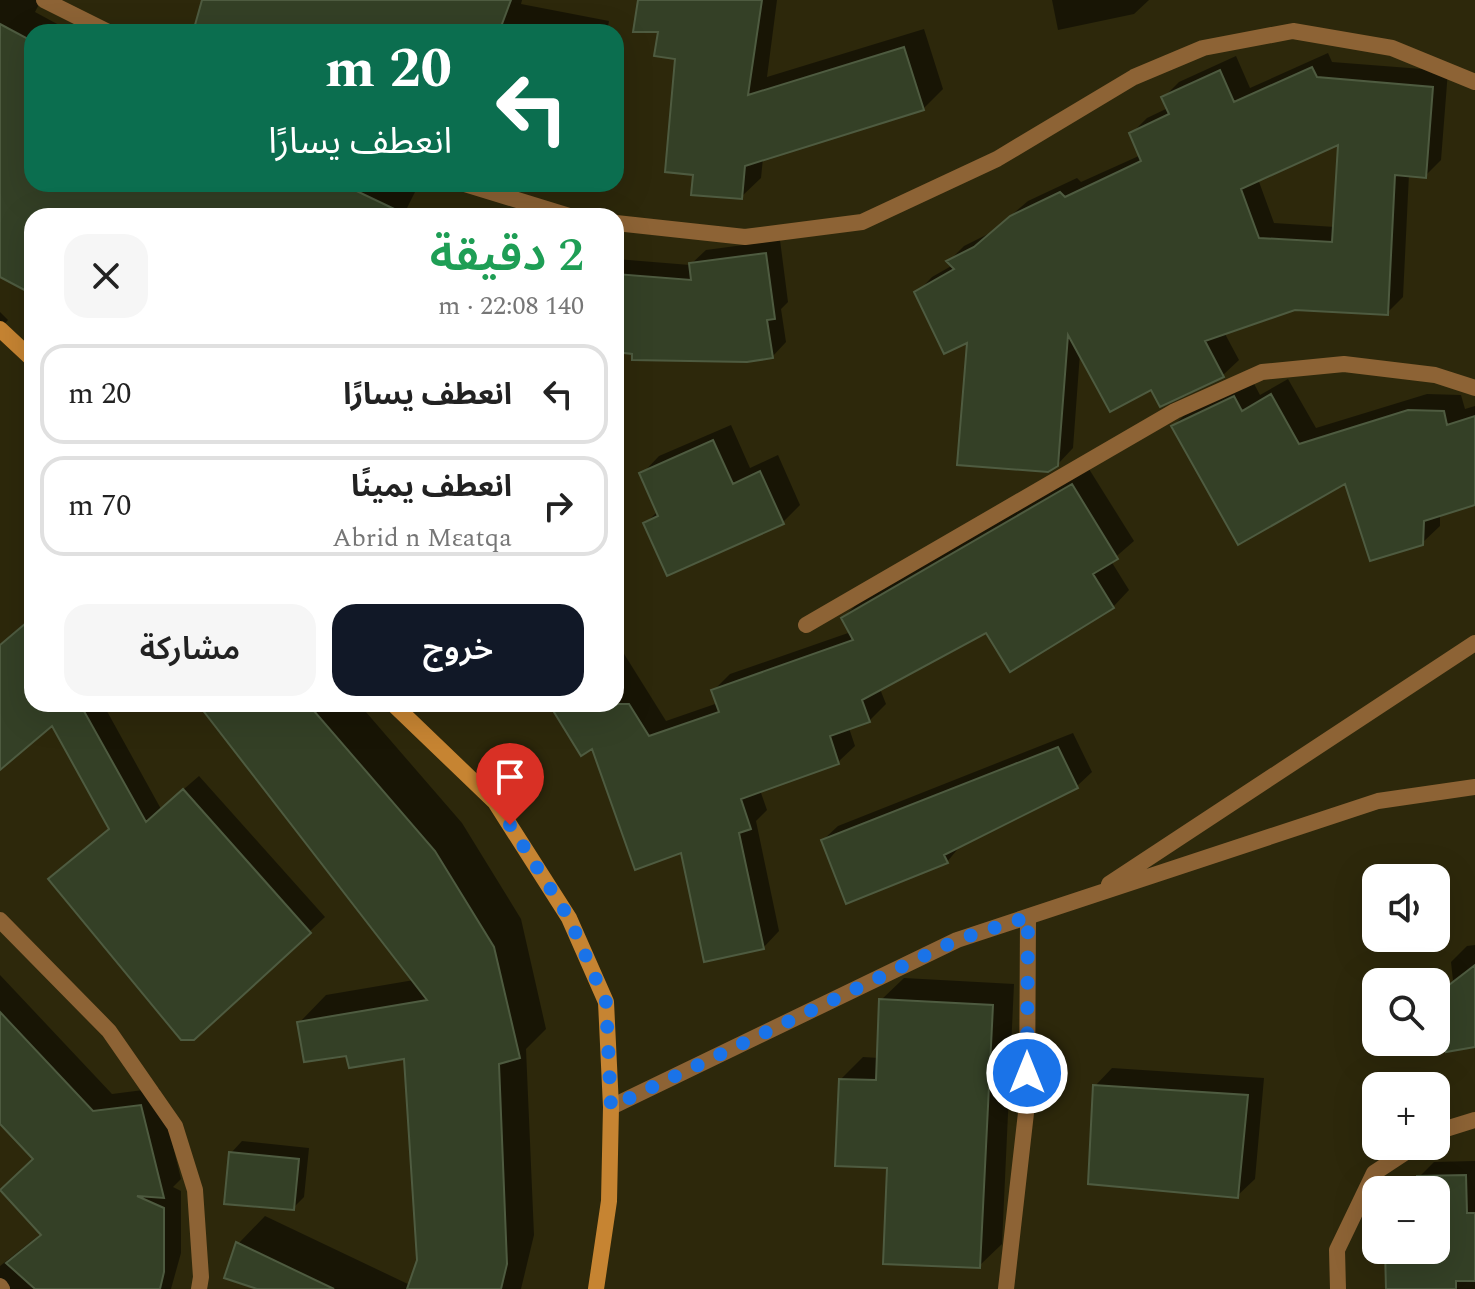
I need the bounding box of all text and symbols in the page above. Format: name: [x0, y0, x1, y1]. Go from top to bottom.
text: 20 m: [325, 27, 452, 112]
icon: left: [480, 56, 584, 160]
text: انعطف يسارًا: [268, 115, 452, 170]
text: 2 دقيقة: [430, 219, 584, 292]
button: close: [64, 234, 148, 318]
text: 140 m · 22:08: [438, 286, 584, 326]
text: 20 m: [68, 371, 131, 417]
text: انعطف يسارًا: [343, 372, 512, 418]
icon: left: [536, 372, 580, 416]
text: انعطف يمينًا: [351, 464, 512, 510]
text: 70 m: [68, 483, 131, 529]
icon: right: [536, 484, 580, 528]
text: Abrid n Mɛatqa: [332, 518, 512, 558]
button: مشاركة: [64, 604, 316, 696]
button: خروج: [332, 604, 584, 696]
pin: [476, 743, 544, 825]
icon: arrive: [488, 755, 532, 799]
map controls: [1362, 864, 1450, 1264]
button: sound: [1362, 864, 1450, 952]
button: search: [1362, 968, 1450, 1056]
position arrow: [985, 1031, 1069, 1115]
button: +: [1362, 1072, 1450, 1160]
button: −: [1362, 1176, 1450, 1264]

